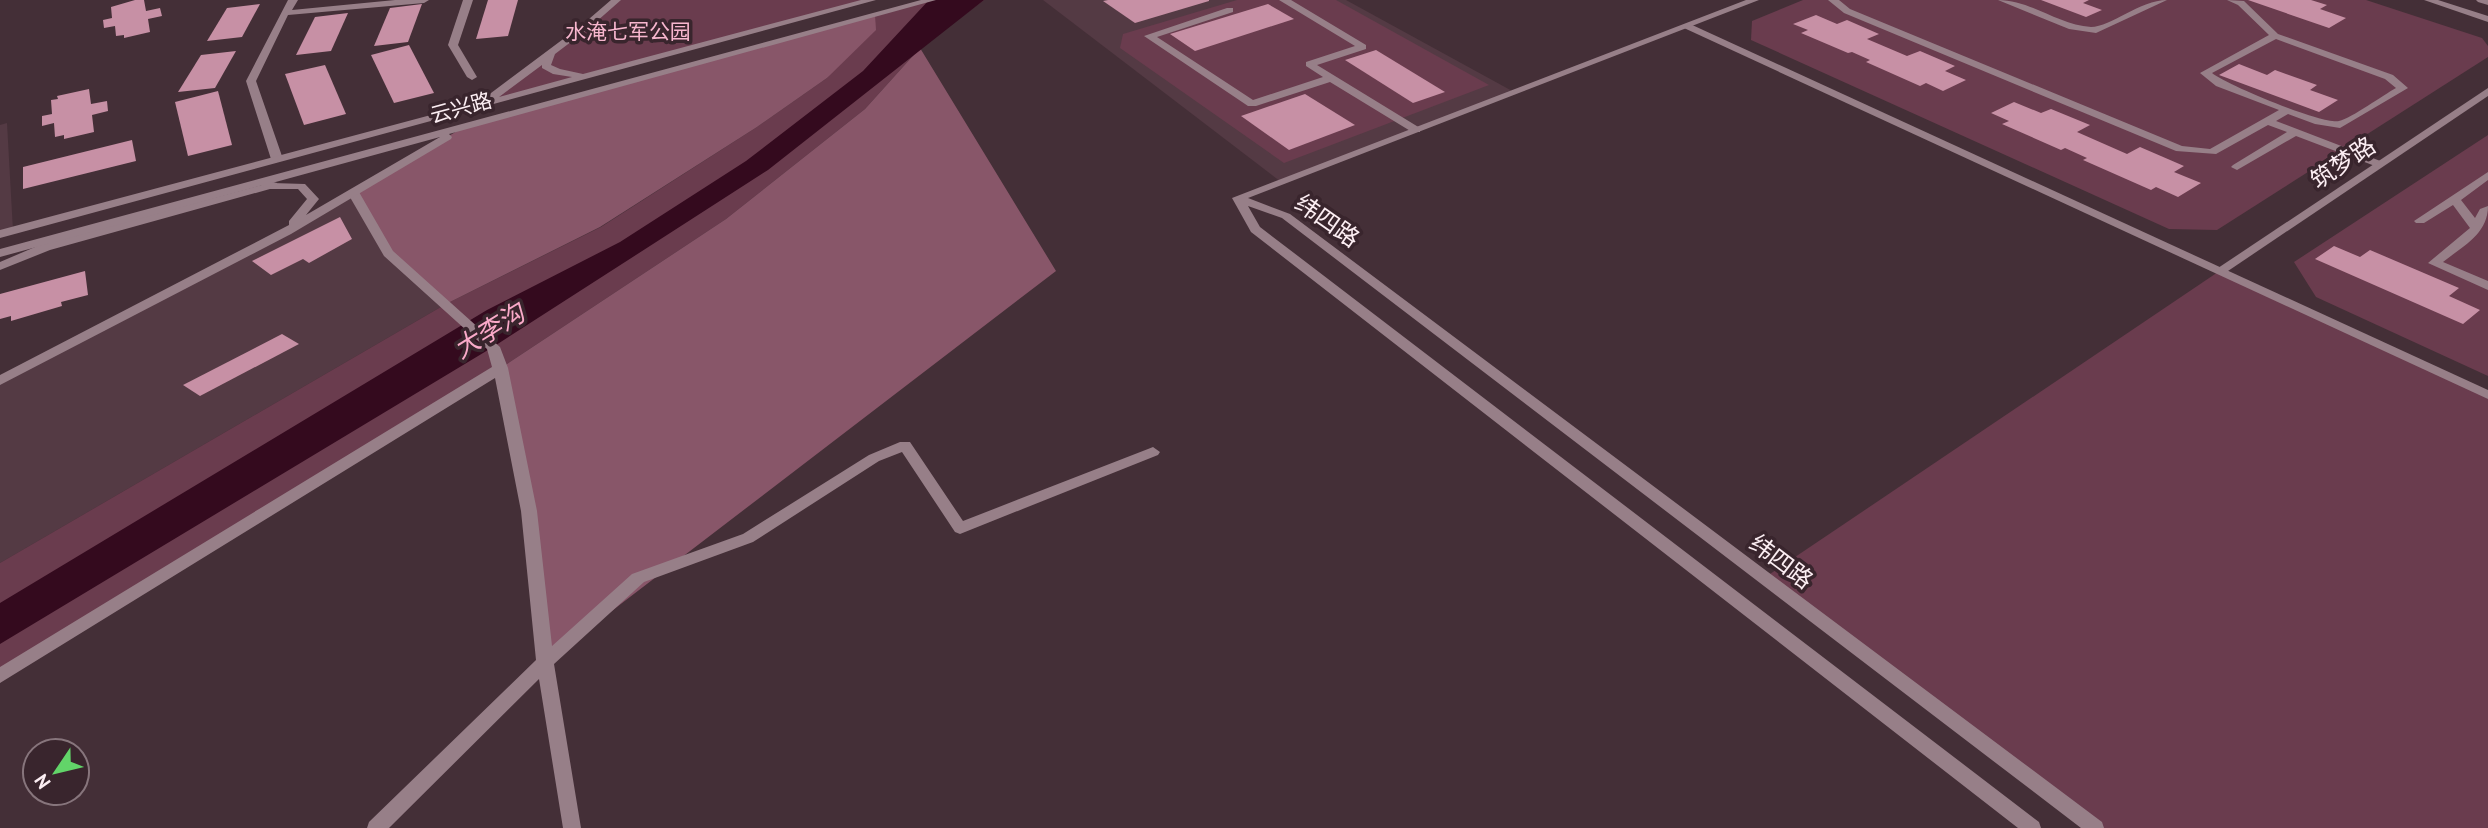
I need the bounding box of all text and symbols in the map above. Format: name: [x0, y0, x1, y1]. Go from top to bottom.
park label: 水淹七军公园: [565, 18, 691, 45]
street label: 云兴路: [427, 86, 495, 129]
street label: 筑梦路: [2304, 130, 2381, 196]
street label: 纬四路: [1289, 187, 1366, 254]
water label: 大李沟: [447, 294, 533, 365]
street label: 纬四路: [1743, 528, 1819, 596]
north arrow: [21, 737, 91, 807]
text: N: [29, 770, 55, 794]

